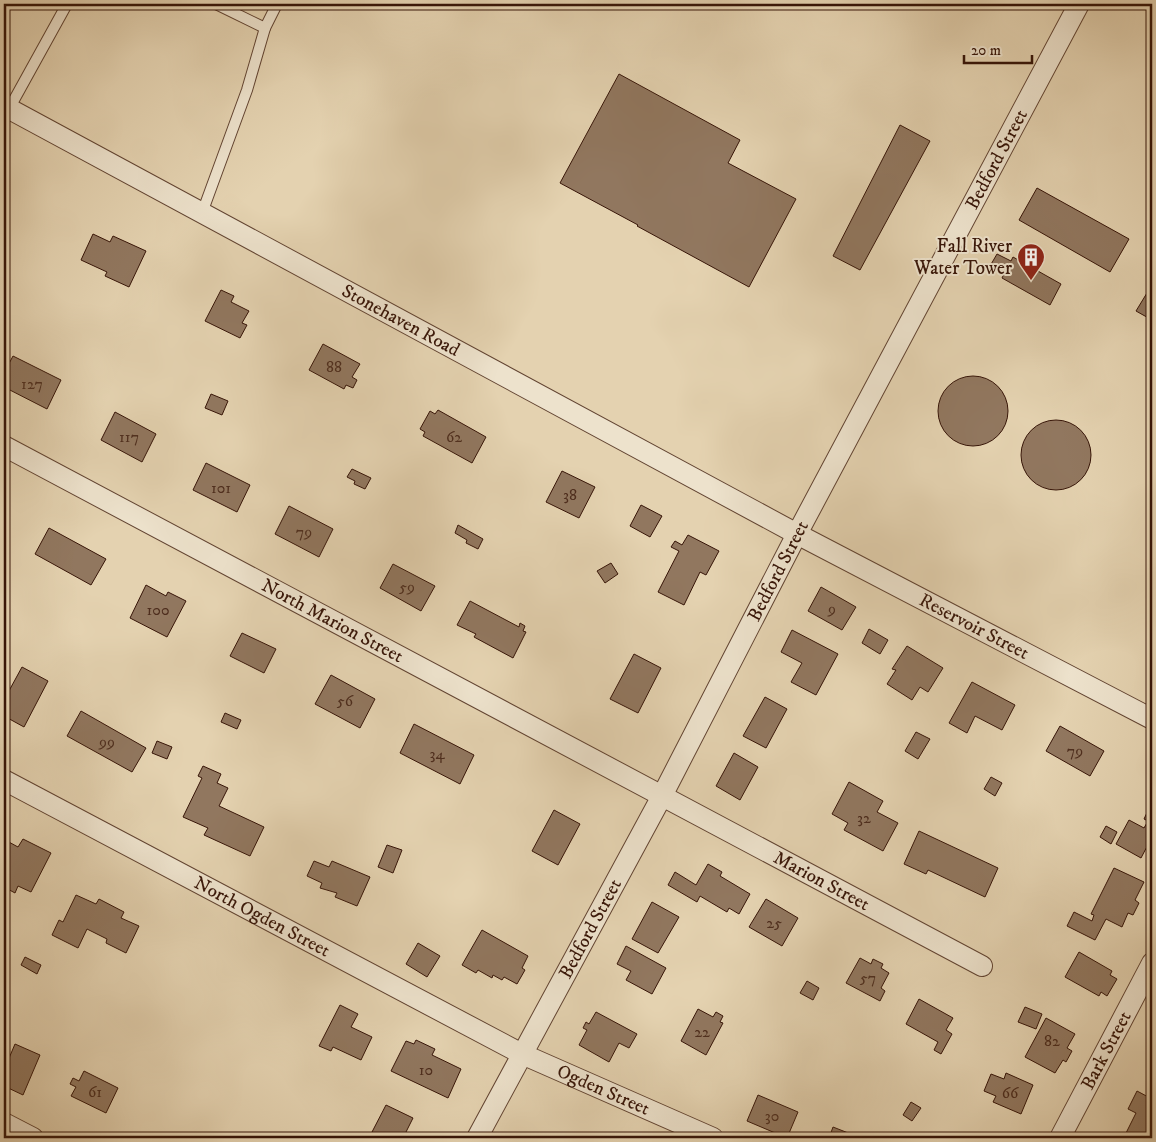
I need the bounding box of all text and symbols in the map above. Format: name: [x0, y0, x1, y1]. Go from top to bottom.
scale bar: [964, 32, 1031, 64]
text: 20 m: [971, 41, 1001, 60]
street label: Bedford Street: [960, 105, 1032, 213]
place label: Fall River Water Tower: [913, 235, 1012, 280]
building icon: Fall River Water Tower: [1016, 242, 1046, 281]
street label: Stonehaven Road: [338, 279, 464, 362]
house number: 88: [326, 357, 342, 377]
house number: 127: [21, 374, 43, 394]
house number: 117: [119, 427, 139, 447]
house number: 62: [446, 427, 462, 447]
house number: 101: [211, 478, 231, 498]
house number: 38: [563, 485, 577, 505]
street label: Bedford Street: [743, 517, 813, 625]
house number: 79: [296, 522, 312, 542]
street label: North Marion Street: [258, 574, 407, 668]
house number: 59: [399, 577, 415, 597]
street label: Reservoir Street: [915, 588, 1033, 664]
house number: 9: [827, 599, 836, 619]
house number: 100: [146, 600, 170, 620]
house number: 56: [337, 691, 354, 711]
house number: 99: [98, 732, 115, 752]
house number: 79: [1067, 741, 1083, 761]
house number: 34: [429, 744, 445, 764]
house number: 32: [857, 808, 871, 828]
street label: Marion Street: [770, 846, 874, 916]
street label: North Ogden Street: [190, 871, 334, 962]
street label: Bedford Street: [554, 875, 627, 983]
house number: 25: [766, 913, 782, 933]
house number: 57: [860, 968, 876, 988]
street label: Bark Street: [1076, 1007, 1136, 1094]
house number: 22: [694, 1022, 710, 1042]
house number: 82: [1044, 1031, 1060, 1051]
street label: Ogden Street: [553, 1059, 653, 1120]
house number: 10: [419, 1060, 433, 1080]
house number: 61: [88, 1082, 102, 1102]
house number: 66: [1002, 1083, 1019, 1103]
house number: 30: [765, 1106, 779, 1126]

